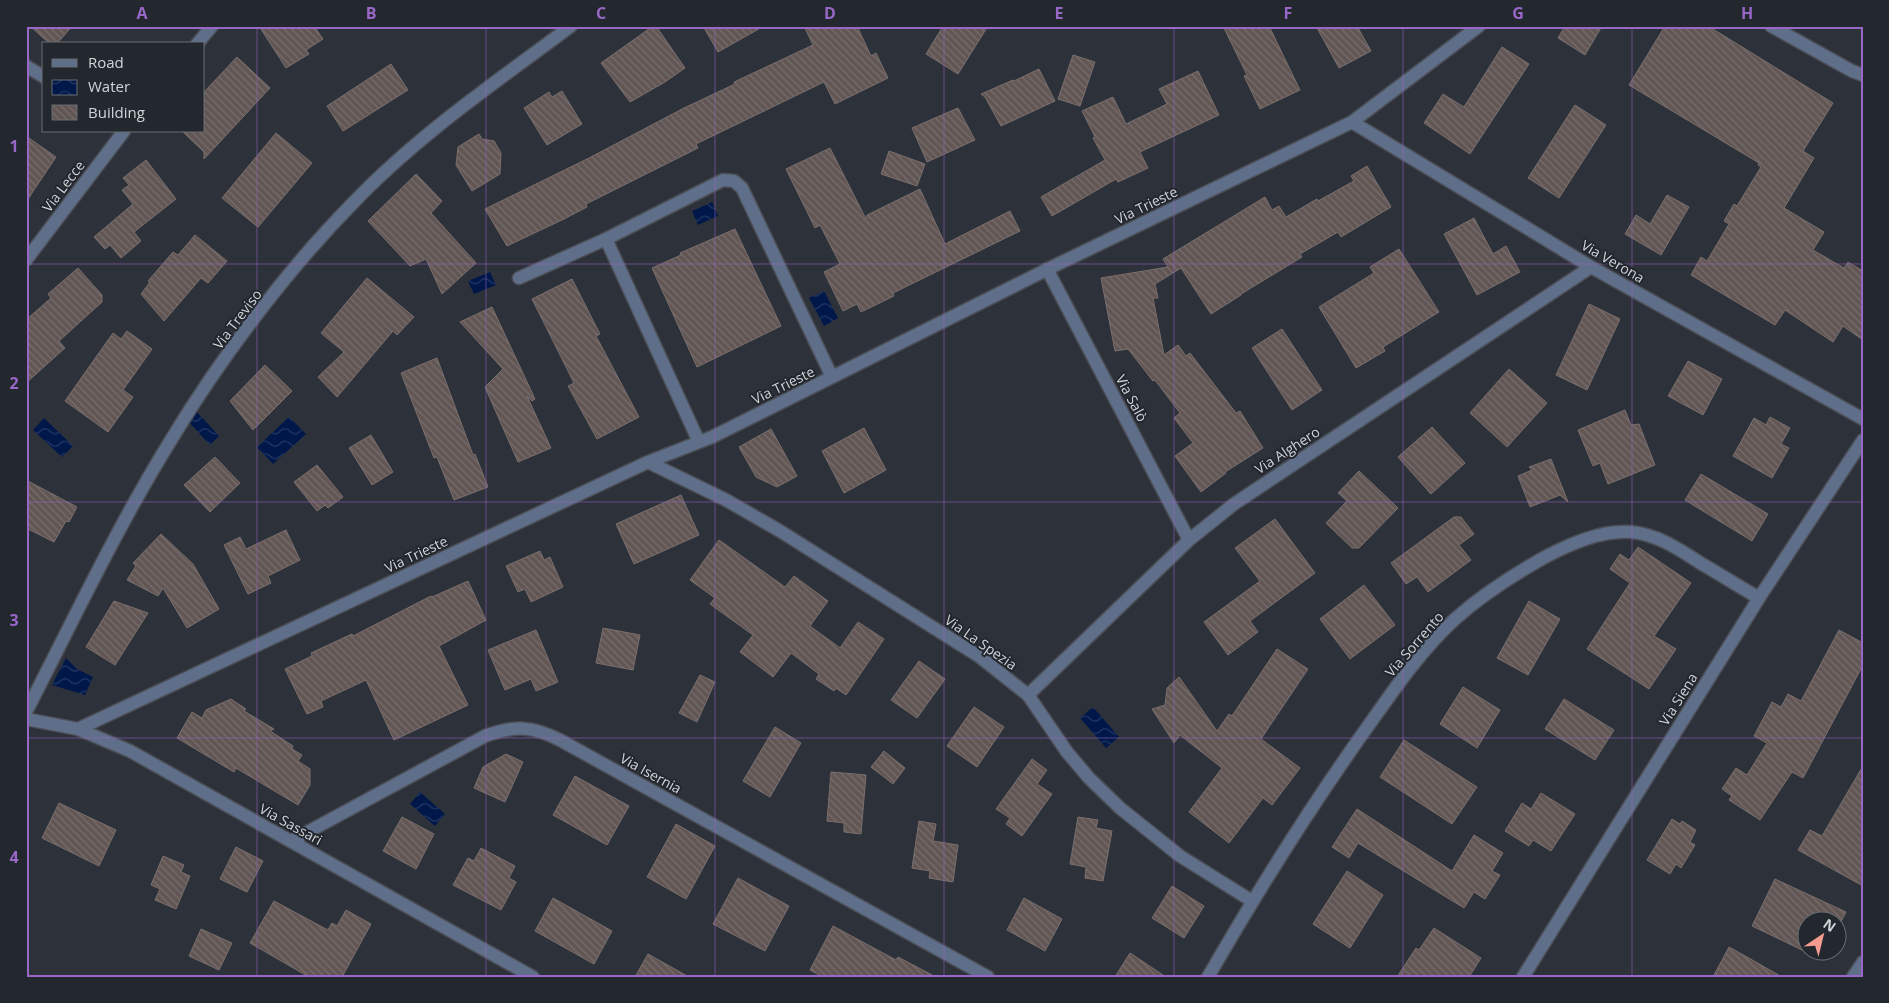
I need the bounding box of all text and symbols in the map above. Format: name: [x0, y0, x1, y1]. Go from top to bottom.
text: A: [136, 2, 148, 24]
text: B: [366, 2, 376, 24]
text: C: [596, 2, 606, 24]
text: D: [824, 2, 836, 24]
text: E: [1055, 2, 1064, 24]
text: F: [1284, 2, 1292, 24]
text: G: [1512, 2, 1524, 24]
text: H: [1741, 2, 1753, 24]
legend: [42, 42, 205, 132]
text: Road: [88, 52, 124, 72]
text: Water: [88, 76, 130, 96]
text: Building: [88, 102, 145, 122]
text: 1: [9, 135, 19, 157]
street label: Via Lecce: [37, 156, 89, 216]
street label: Via Trieste: [1111, 182, 1181, 228]
street label: Via Verona: [1578, 235, 1648, 287]
street label: Via Treviso: [208, 285, 266, 353]
street label: Via Trieste: [748, 362, 818, 408]
street label: Via Salò: [1112, 371, 1152, 425]
text: 2: [9, 372, 19, 394]
street label: Via Alghero: [1251, 422, 1323, 478]
street label: Via Trieste: [381, 531, 451, 577]
street label: Via Sorrento: [1380, 607, 1448, 681]
text: 3: [9, 609, 19, 631]
street label: Via La Spezia: [941, 610, 1021, 674]
street label: Via Siena: [1654, 669, 1702, 729]
street label: Via Isernia: [617, 748, 685, 798]
street label: Via Sassari: [256, 799, 326, 849]
text: 4: [9, 846, 19, 868]
north arrow: [1796, 910, 1846, 960]
text: N: [1820, 914, 1840, 936]

